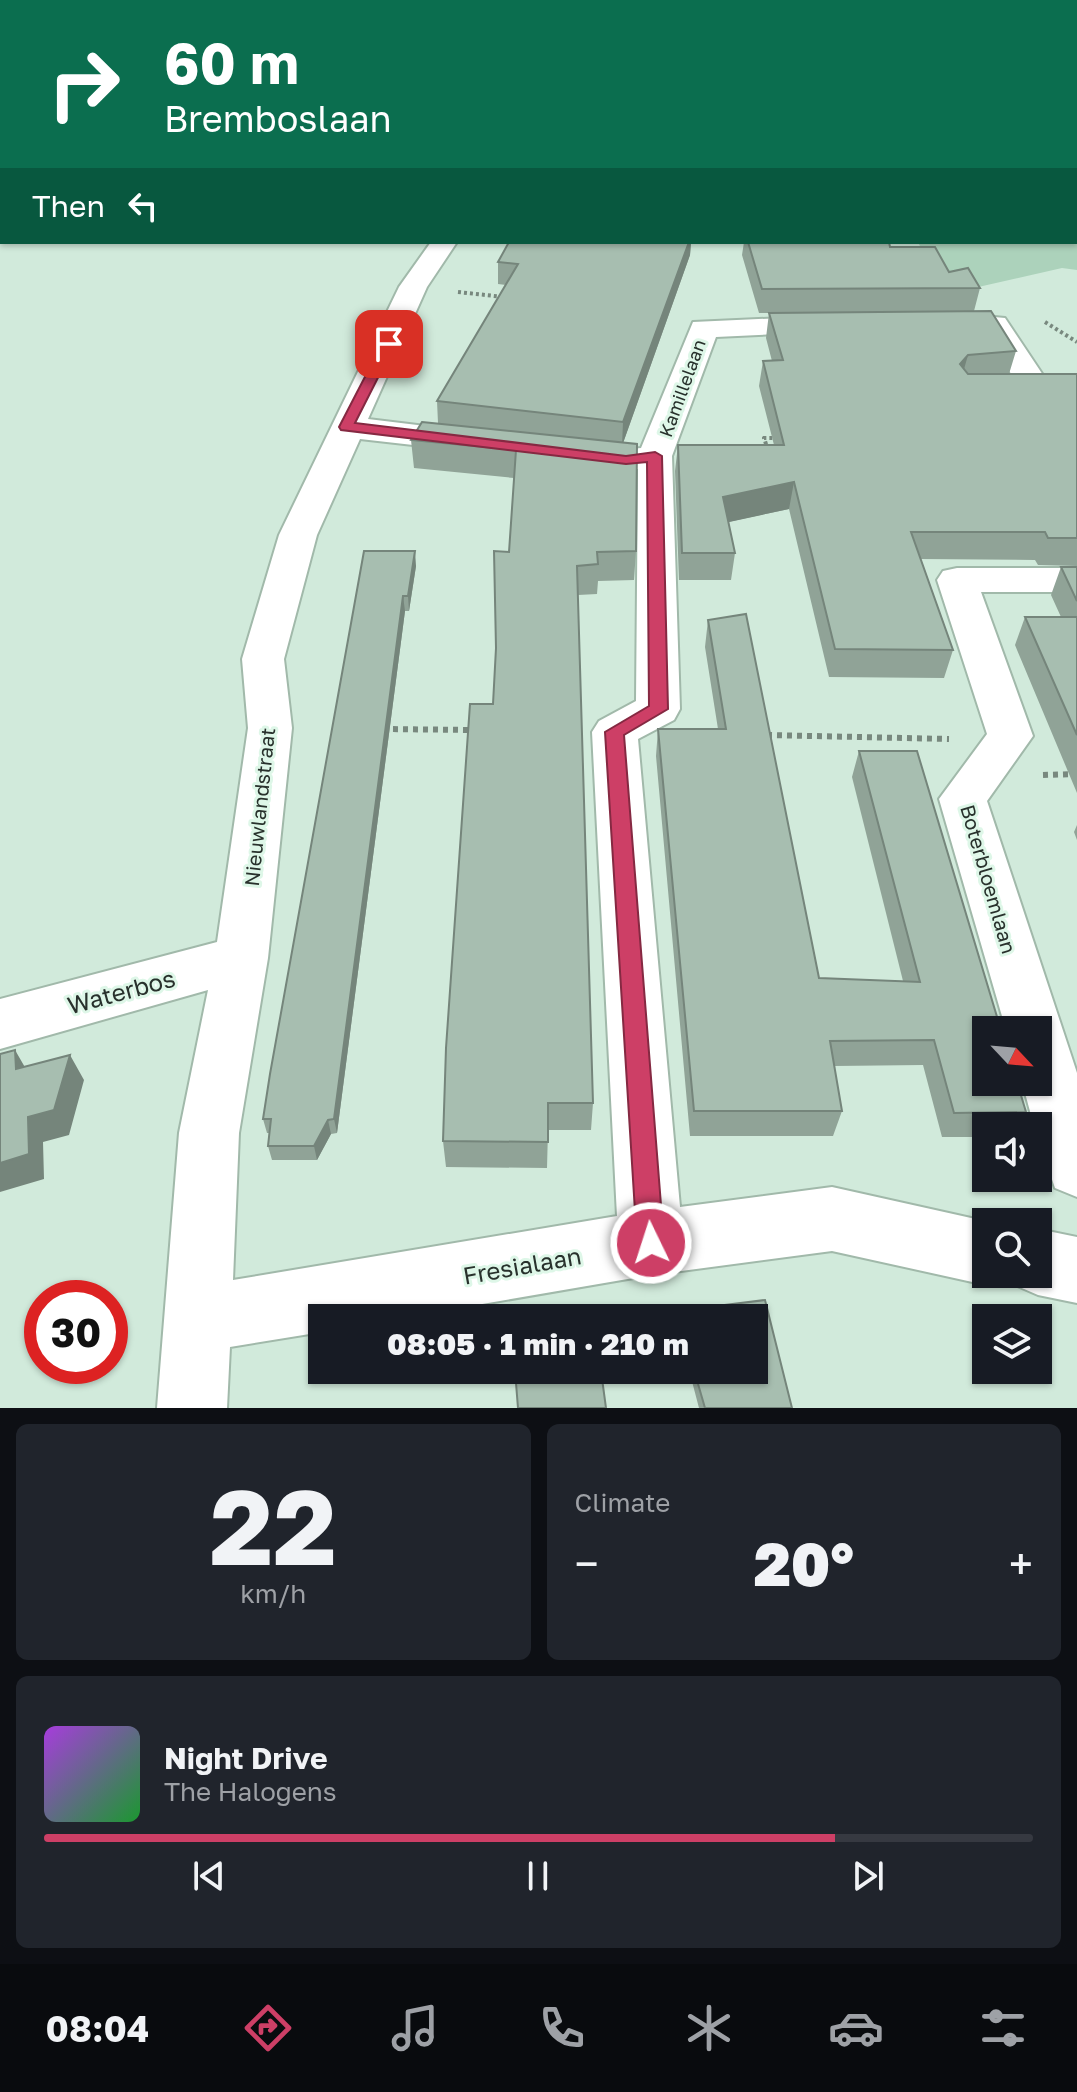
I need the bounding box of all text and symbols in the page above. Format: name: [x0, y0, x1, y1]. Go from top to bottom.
text: 60 m: [164, 29, 299, 96]
icon: right: [32, 32, 136, 136]
text: Bremboslaan: [164, 97, 392, 140]
icon: left: [121, 184, 165, 228]
text: Then: [32, 188, 105, 224]
pin: [355, 310, 423, 378]
icon: arrive: [367, 322, 411, 366]
street label: Kamillelaan: [654, 336, 710, 440]
street label: Nieuwlandstraat: [239, 726, 279, 888]
street label: Boterbloemlaan: [956, 802, 1022, 956]
street label: Waterbos: [64, 963, 178, 1019]
north arrow: [972, 1016, 1052, 1096]
map controls: [972, 1016, 1052, 1384]
button: sound: [972, 1112, 1052, 1192]
position arrow: [609, 1201, 693, 1285]
button: search: [972, 1208, 1052, 1288]
street label: Fresialaan: [461, 1240, 583, 1290]
speed limit sign: 30: [24, 1280, 128, 1384]
button: layers: [972, 1304, 1052, 1384]
text: 08:05 · 1 min · 210 m: [387, 1326, 689, 1362]
text: 22: [210, 1463, 337, 1588]
text: Climate: [575, 1487, 670, 1518]
text: 20°: [754, 1527, 854, 1599]
text: −: [575, 1537, 599, 1590]
text: +: [1009, 1537, 1033, 1590]
text: km/h: [240, 1578, 306, 1609]
text: Night Drive: [164, 1740, 328, 1776]
text: The Halogens: [164, 1776, 337, 1807]
icon: previous: [187, 1854, 231, 1898]
icon: pause: [516, 1854, 560, 1898]
icon: next: [846, 1854, 890, 1898]
icon: directions: [240, 2000, 296, 2056]
icon: music: [387, 2000, 443, 2056]
icon: phone: [534, 2000, 590, 2056]
icon: climate: [681, 2000, 737, 2056]
icon: car: [828, 2000, 884, 2056]
icon: filters: [975, 2000, 1031, 2056]
text: 08:04: [46, 2007, 149, 2050]

